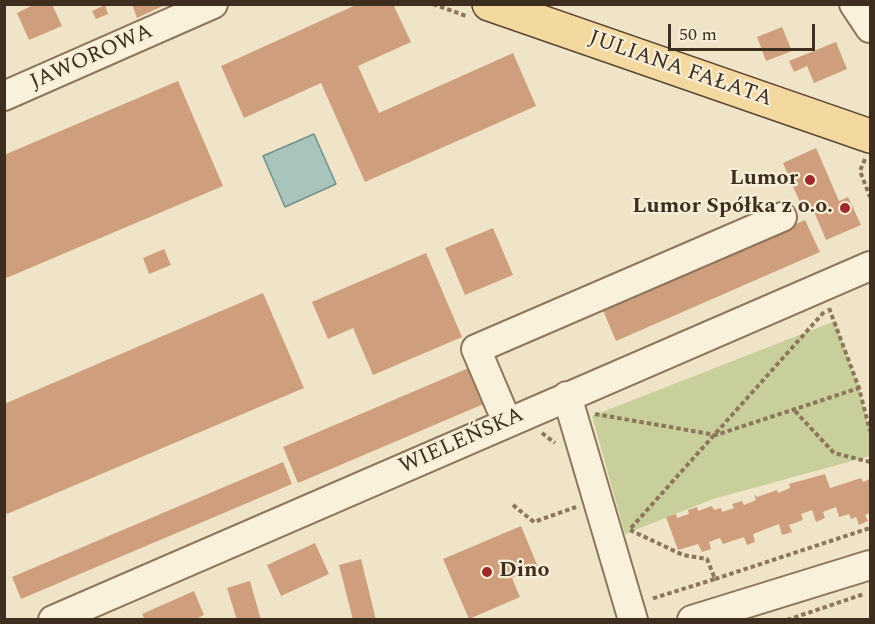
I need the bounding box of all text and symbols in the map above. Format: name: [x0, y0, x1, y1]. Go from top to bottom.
scale bar: [671, 12, 818, 50]
street label: JAWOROWA: [27, 19, 157, 97]
text: 50 m: [679, 21, 717, 48]
street label: JULIANA FAŁATA: [585, 26, 775, 114]
place label: Lumor: [730, 167, 798, 193]
marker: Lumor: [803, 173, 817, 187]
place label: Lumor Spółka z o.o.: [632, 195, 833, 221]
marker: Lumor Spółka z o.o.: [838, 201, 852, 215]
street label: WIELEŃSKA: [396, 403, 528, 481]
place label: Dino: [499, 559, 550, 585]
marker: Dino: [480, 565, 494, 579]

